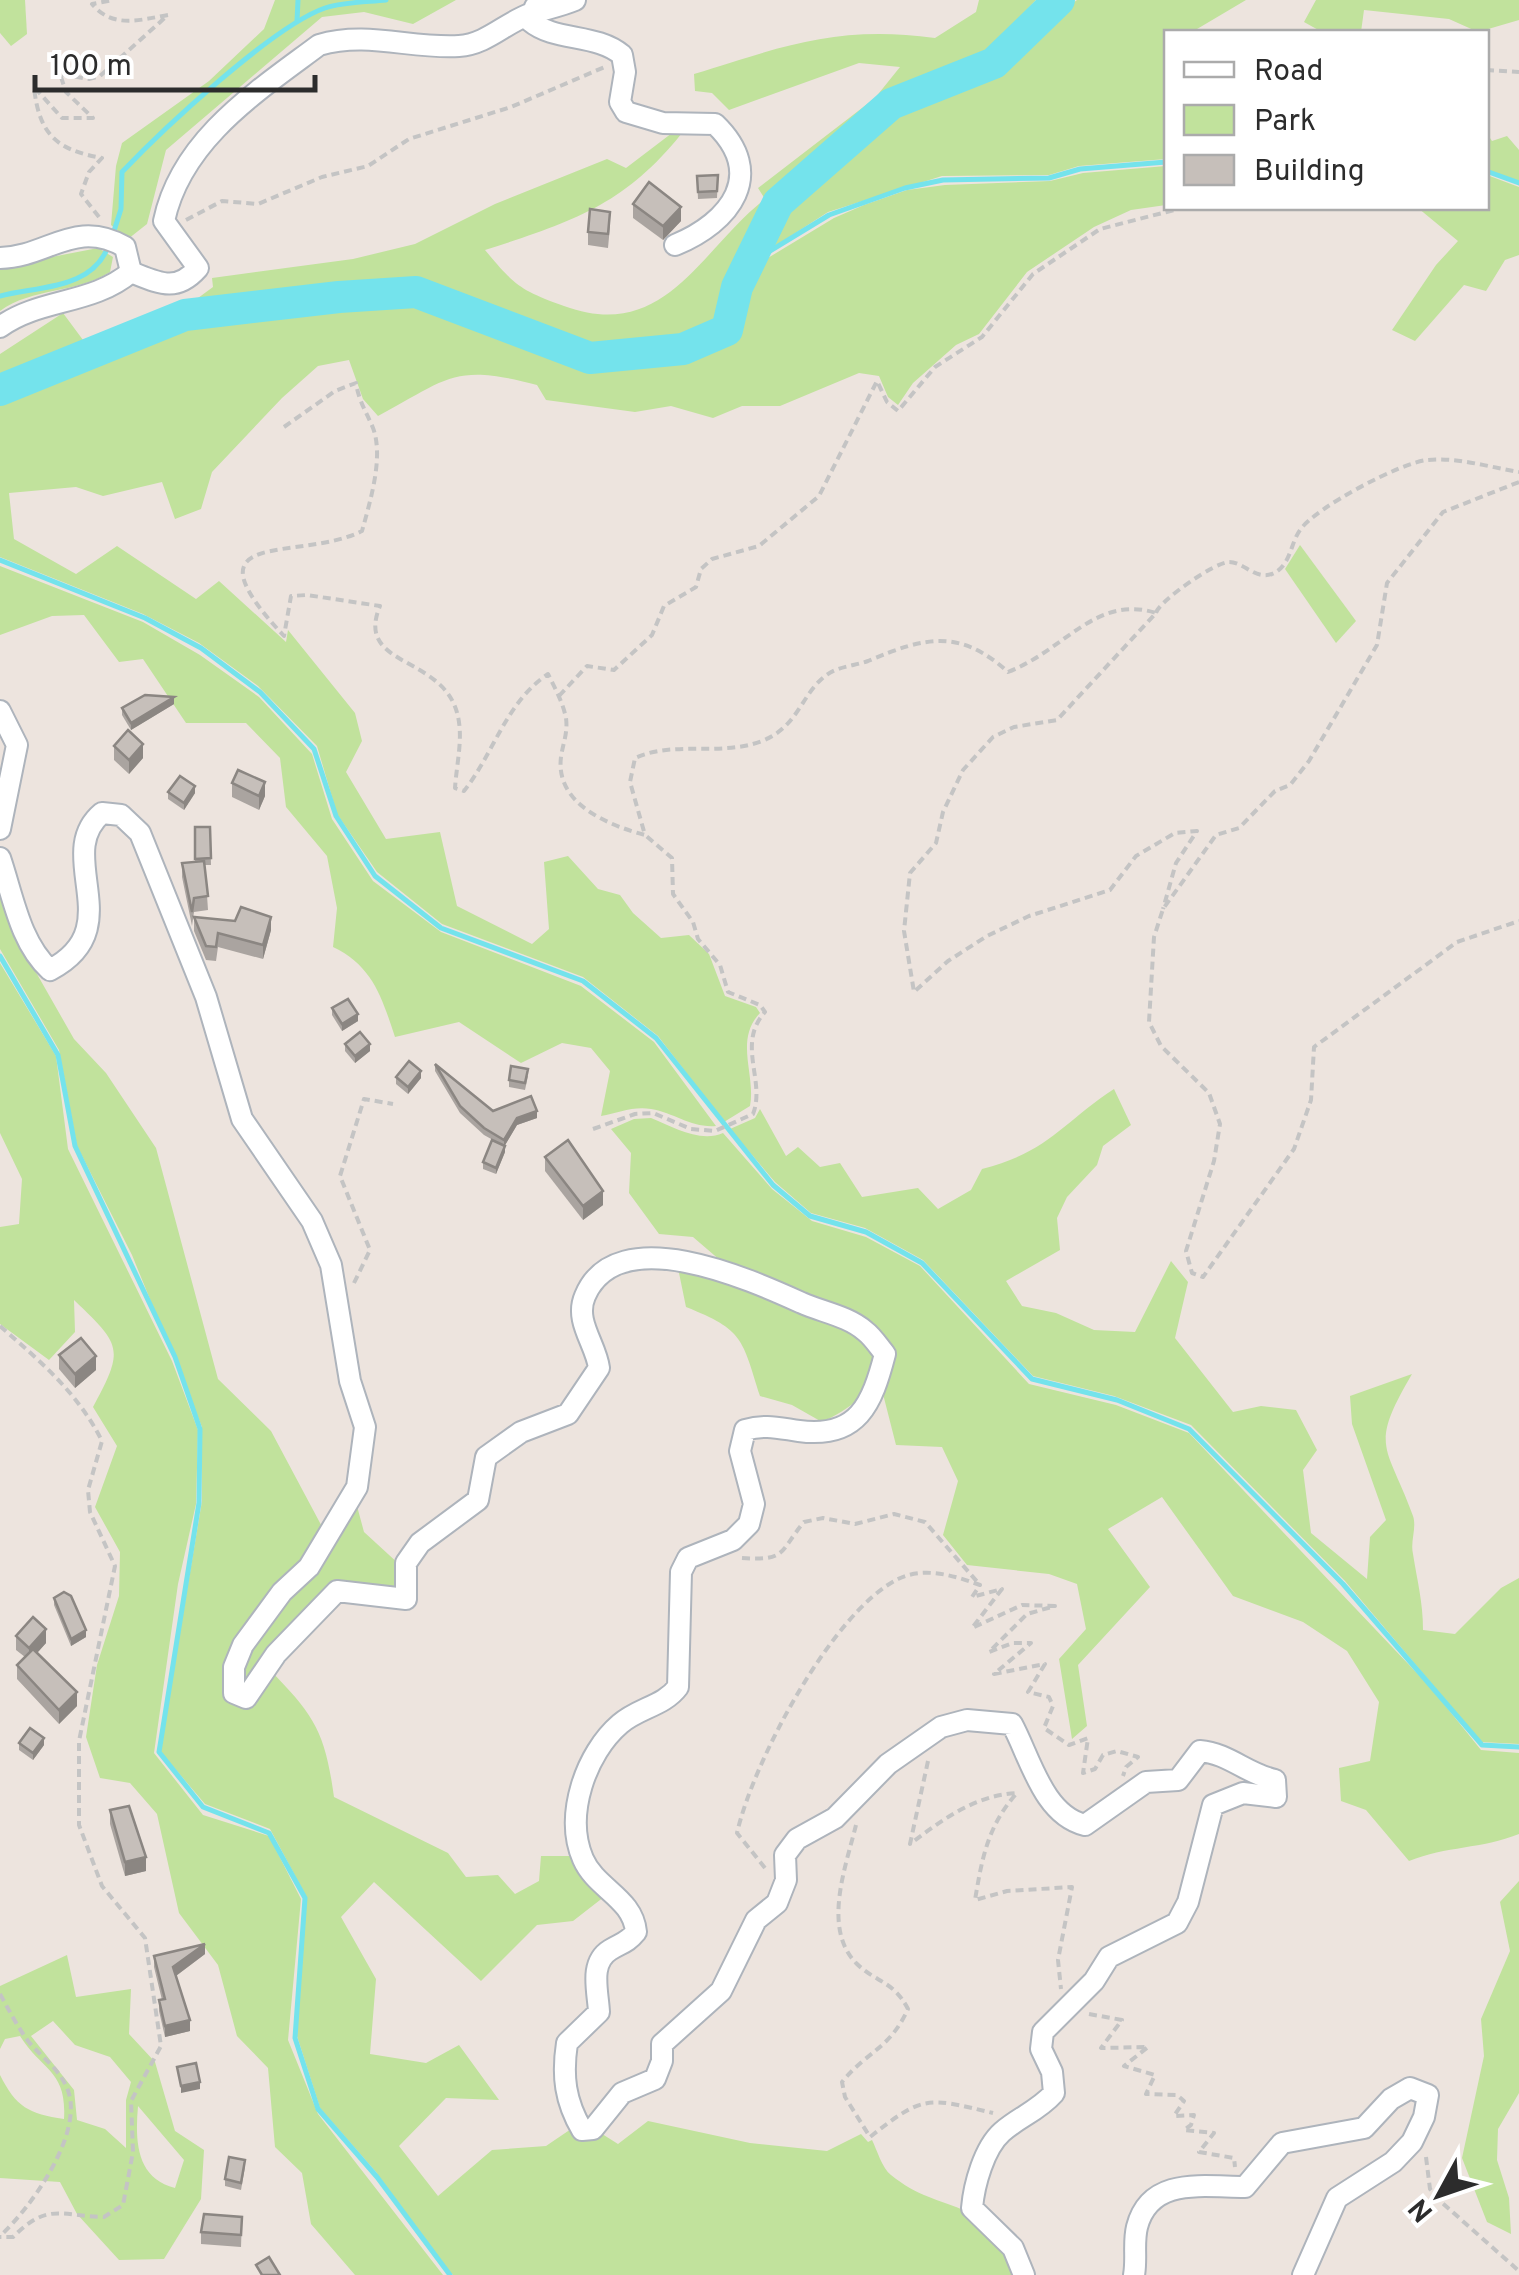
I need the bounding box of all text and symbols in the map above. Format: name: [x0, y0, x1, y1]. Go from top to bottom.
scale bar: [35, 30, 315, 92]
legend: [1164, 30, 1489, 210]
text: 100 m: [50, 49, 132, 86]
text: Road: [1254, 54, 1323, 91]
text: Park: [1254, 104, 1316, 141]
text: Building: [1254, 154, 1365, 191]
north arrow: [1389, 2145, 1489, 2245]
text: N: [1402, 2190, 1442, 2228]

